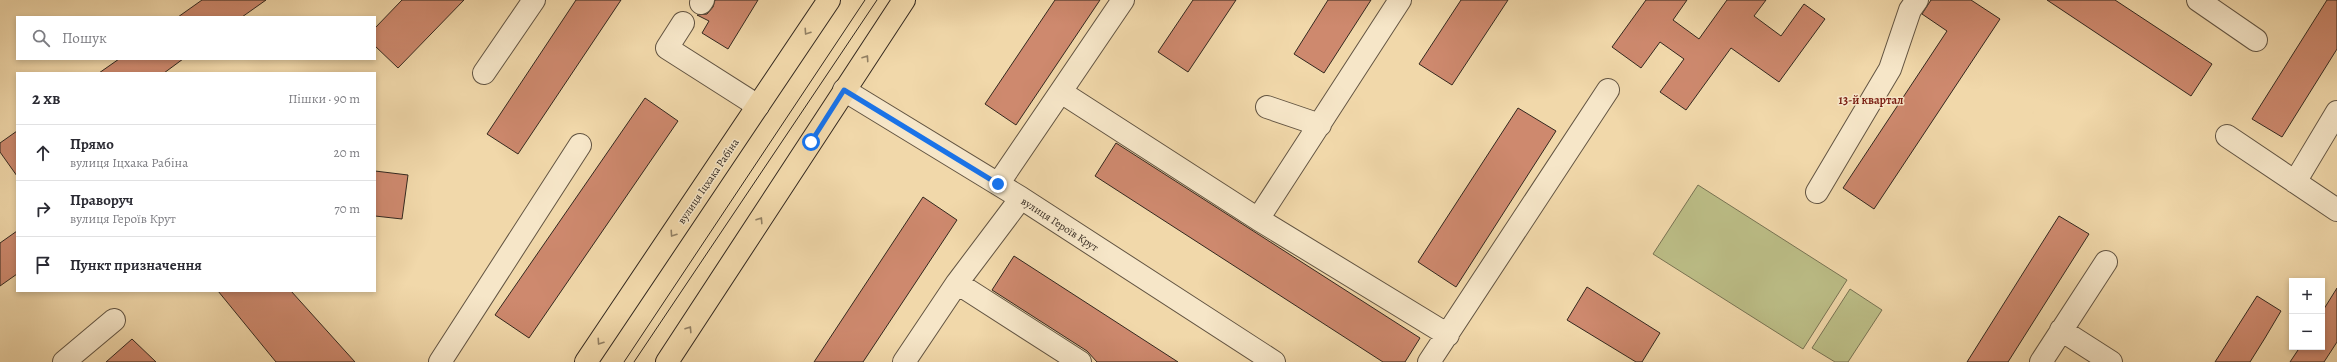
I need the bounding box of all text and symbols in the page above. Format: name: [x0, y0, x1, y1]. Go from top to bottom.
search box: [16, 16, 376, 60]
icon: search: [30, 27, 52, 49]
text: Пошук: [62, 28, 107, 48]
one-way arrow: [805, 28, 812, 35]
one-way arrow: [861, 55, 868, 62]
text: 2 хв: [32, 87, 60, 110]
text: Пішки · 90 m: [288, 90, 360, 107]
district label: 13-й квартал: [1839, 92, 1903, 108]
route start: [802, 133, 820, 151]
text: Прямо: [70, 134, 114, 154]
street label: вулиця Іцхака Рабіна: [674, 135, 743, 227]
icon: ahead: [32, 142, 54, 164]
text: 20 m: [334, 144, 360, 161]
text: вулиця Іцхака Рабіна: [70, 154, 188, 171]
route end: [989, 175, 1007, 193]
text: Праворуч: [70, 190, 133, 210]
street label: вулиця Героїв Крут: [1018, 194, 1101, 255]
icon: right: [32, 198, 54, 220]
text: 70 m: [334, 200, 360, 217]
text: вулиця Героїв Крут: [70, 210, 176, 227]
one-way arrow: [755, 217, 762, 224]
one-way arrow: [670, 229, 677, 236]
icon: arrive: [32, 254, 54, 276]
text: Пункт призначення: [70, 255, 202, 275]
map controls: [2289, 278, 2325, 350]
button: +: [2289, 278, 2325, 314]
button: −: [2289, 314, 2325, 350]
one-way arrow: [684, 326, 691, 333]
one-way arrow: [598, 337, 605, 344]

